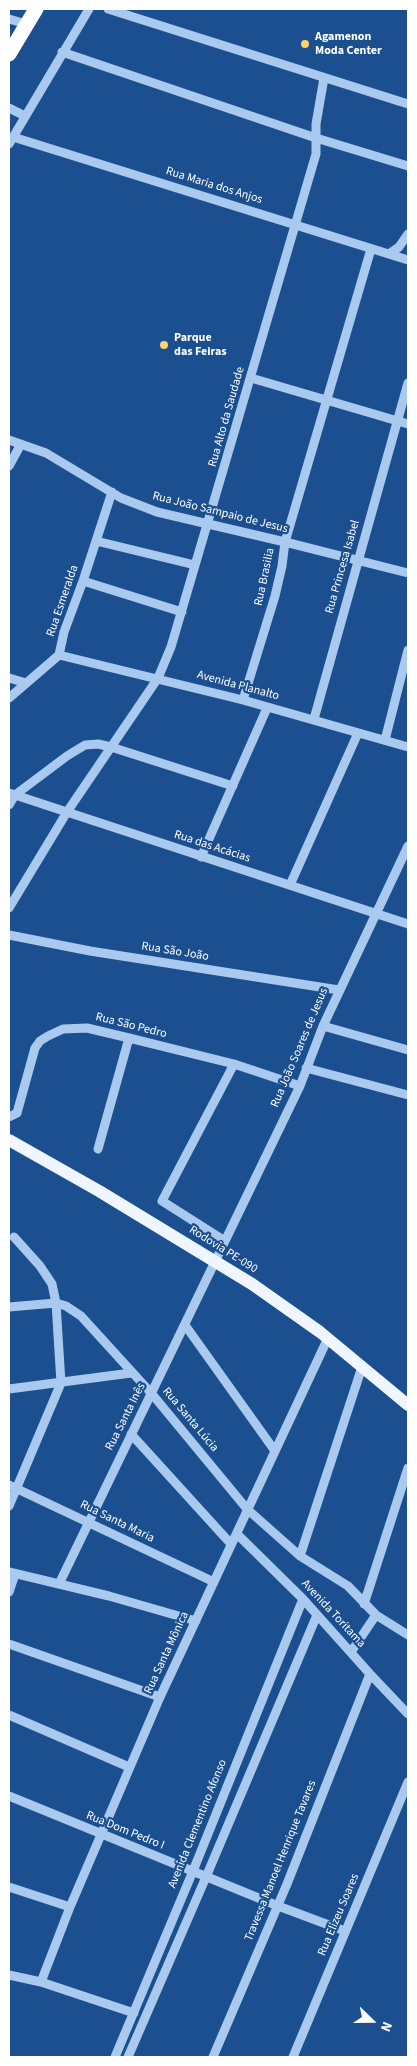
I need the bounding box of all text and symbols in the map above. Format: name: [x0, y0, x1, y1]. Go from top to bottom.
place label: Agamenon Moda Center: [315, 30, 382, 58]
marker: Agamenon Moda Center: [299, 38, 311, 50]
street label: Rua Maria dos Anjos: [164, 164, 264, 208]
place label: Parque das Feiras: [174, 331, 227, 359]
marker: Parque das Feiras: [158, 339, 170, 351]
street label: Rua Alto da Saudade: [206, 365, 248, 469]
street label: Rua João Sampaio de Jesus: [151, 489, 289, 537]
street label: Rua Princesa Isabel: [323, 518, 363, 616]
street label: Rua Brasilia: [252, 547, 278, 607]
street label: Rua Esmeralda: [44, 563, 82, 639]
street label: Avenida Planalto: [195, 668, 281, 704]
street label: Rua das Acácias: [172, 828, 252, 866]
street label: Rua São João: [140, 940, 210, 964]
street label: Rua João Soares de Jesus: [268, 986, 332, 1110]
street label: Rua São Pedro: [94, 1010, 168, 1042]
street label: Rodovia PE-090: [186, 1223, 260, 1277]
street label: Rua Santa Inês: [103, 1381, 149, 1453]
street label: Rua Santa Lúcia: [159, 1385, 221, 1455]
street label: Rua Santa Maria: [77, 1498, 157, 1546]
street label: Avenida Toritama: [298, 1577, 368, 1651]
street label: Rua Santa Mônica: [142, 1610, 192, 1696]
street label: Avenida Clementino Afonso: [166, 1757, 230, 1891]
street label: Travessa Manoel Henrique Tavares: [242, 1779, 320, 1943]
street label: Rua Dom Pedro I: [84, 1809, 166, 1853]
street label: Rua Elizeu Soares: [315, 1872, 363, 1958]
north arrow: [347, 1996, 397, 2046]
text: N: [375, 2019, 397, 2035]

